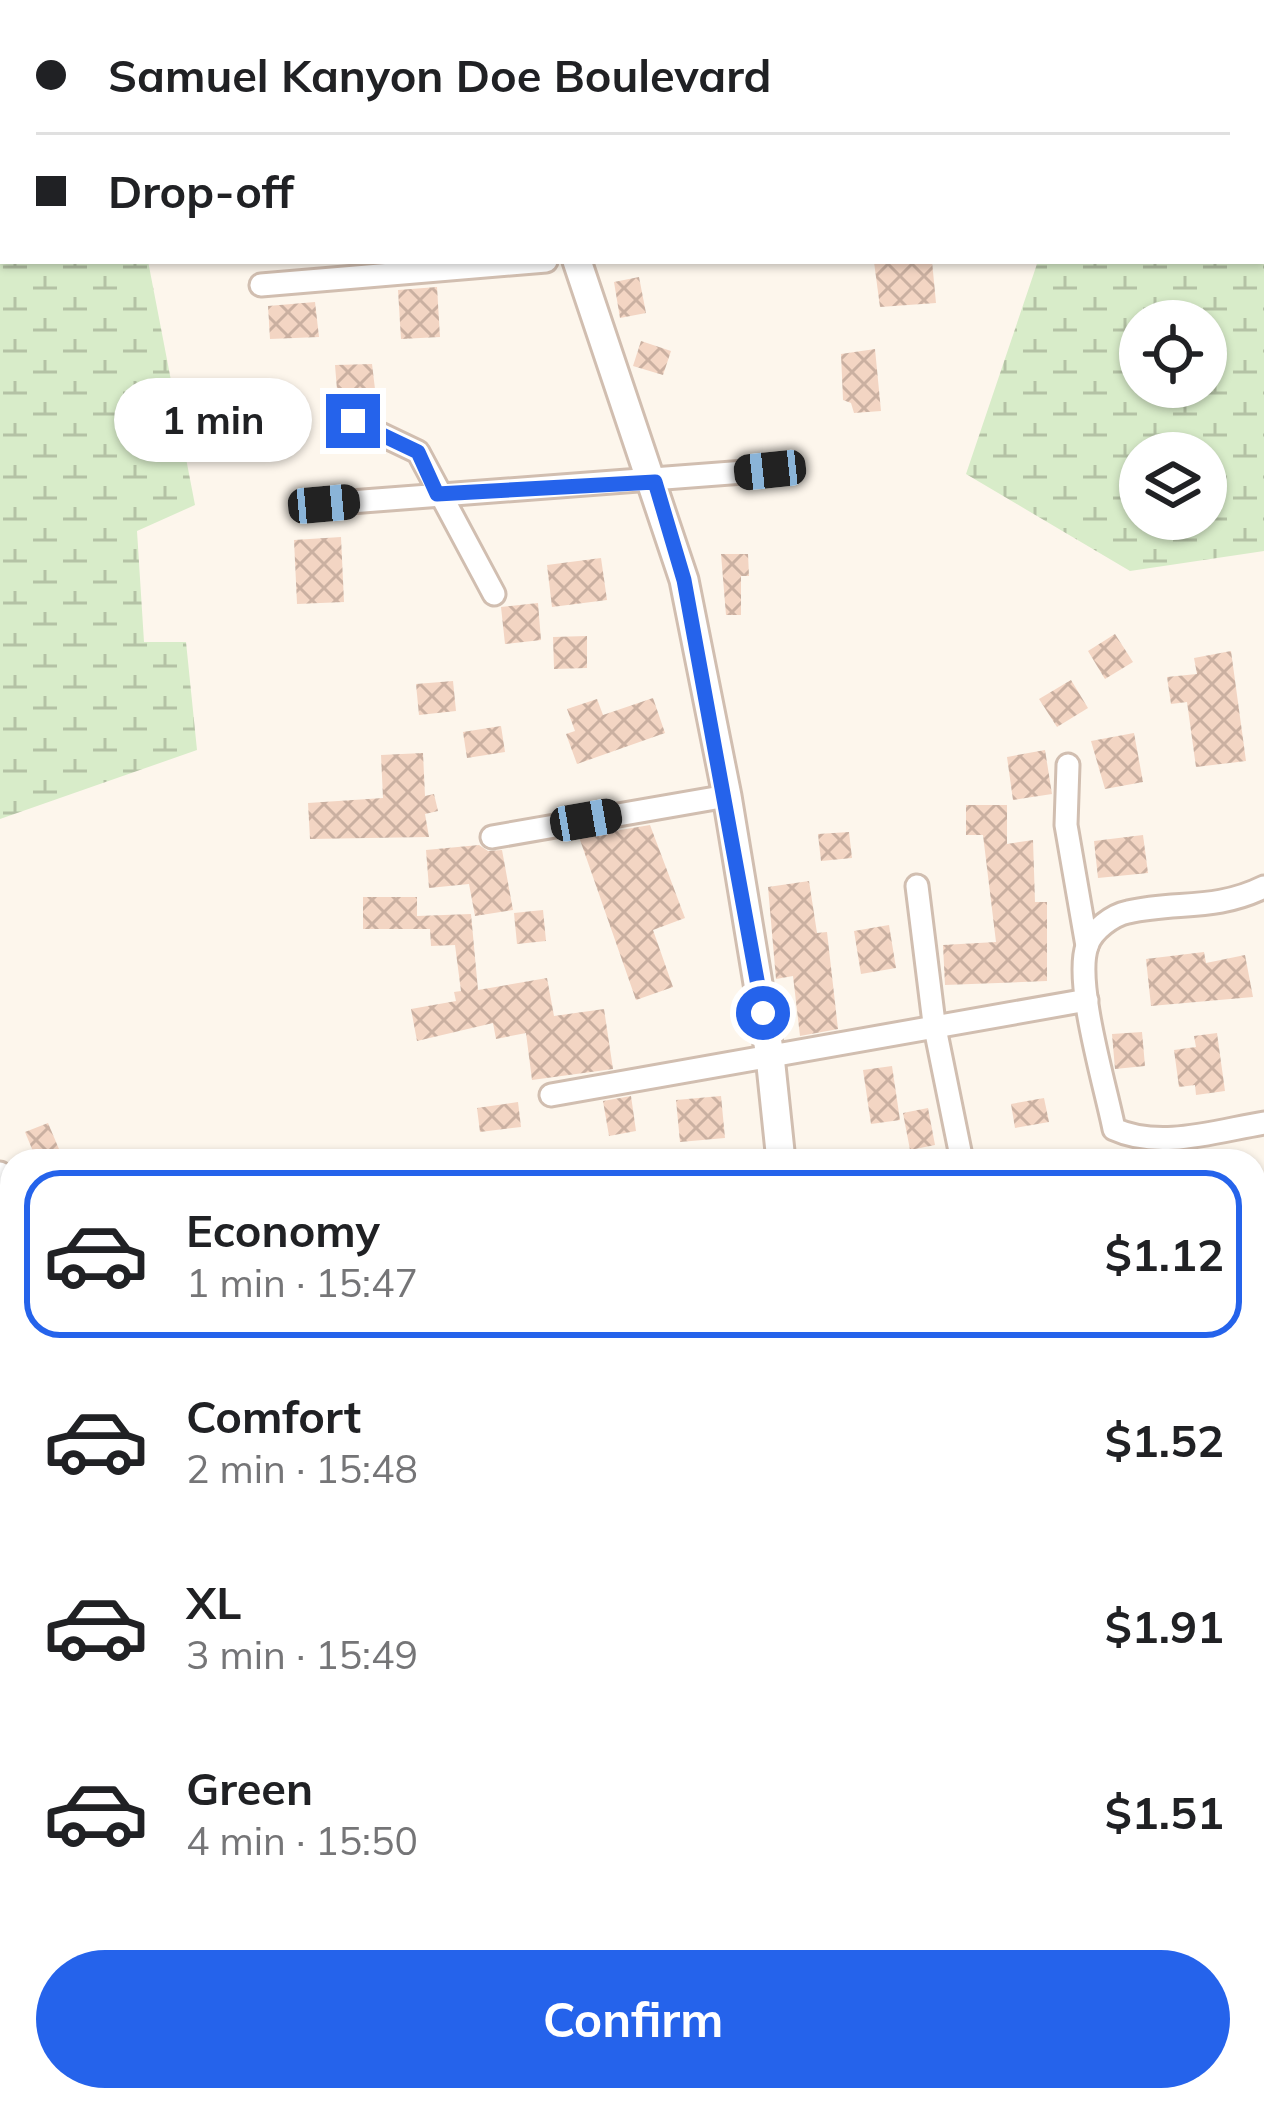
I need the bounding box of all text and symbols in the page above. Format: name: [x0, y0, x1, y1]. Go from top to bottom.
text: Samuel Kanyon Doe Boulevard: [108, 47, 771, 103]
text: Drop-off: [108, 163, 294, 219]
map controls: [1119, 300, 1227, 540]
button: locate: [1119, 300, 1227, 408]
callout: 1 min: [113, 379, 311, 463]
route end: [326, 394, 380, 448]
text: 1 min: [162, 395, 264, 444]
button: layers: [1119, 432, 1227, 540]
car: [732, 448, 808, 492]
car: [287, 483, 361, 525]
car: [547, 796, 625, 844]
route start: [736, 986, 790, 1040]
icon: car: [42, 1200, 150, 1308]
text: Economy: [186, 1202, 380, 1258]
text: $1.12: [1105, 1226, 1224, 1282]
text: 1 min · 15:47: [186, 1258, 418, 1307]
icon: car: [42, 1386, 150, 1494]
text: Comfort: [186, 1388, 361, 1444]
text: $1.52: [1105, 1412, 1224, 1468]
text: 2 min · 15:48: [186, 1444, 418, 1493]
icon: car: [42, 1572, 150, 1680]
text: XL: [186, 1574, 241, 1630]
text: $1.91: [1105, 1598, 1224, 1654]
text: 3 min · 15:49: [186, 1630, 418, 1679]
icon: car: [42, 1758, 150, 1866]
text: Green: [186, 1760, 313, 1816]
text: $1.51: [1105, 1784, 1224, 1840]
text: 4 min · 15:50: [186, 1816, 418, 1865]
button: Confirm: [36, 1950, 1230, 2088]

